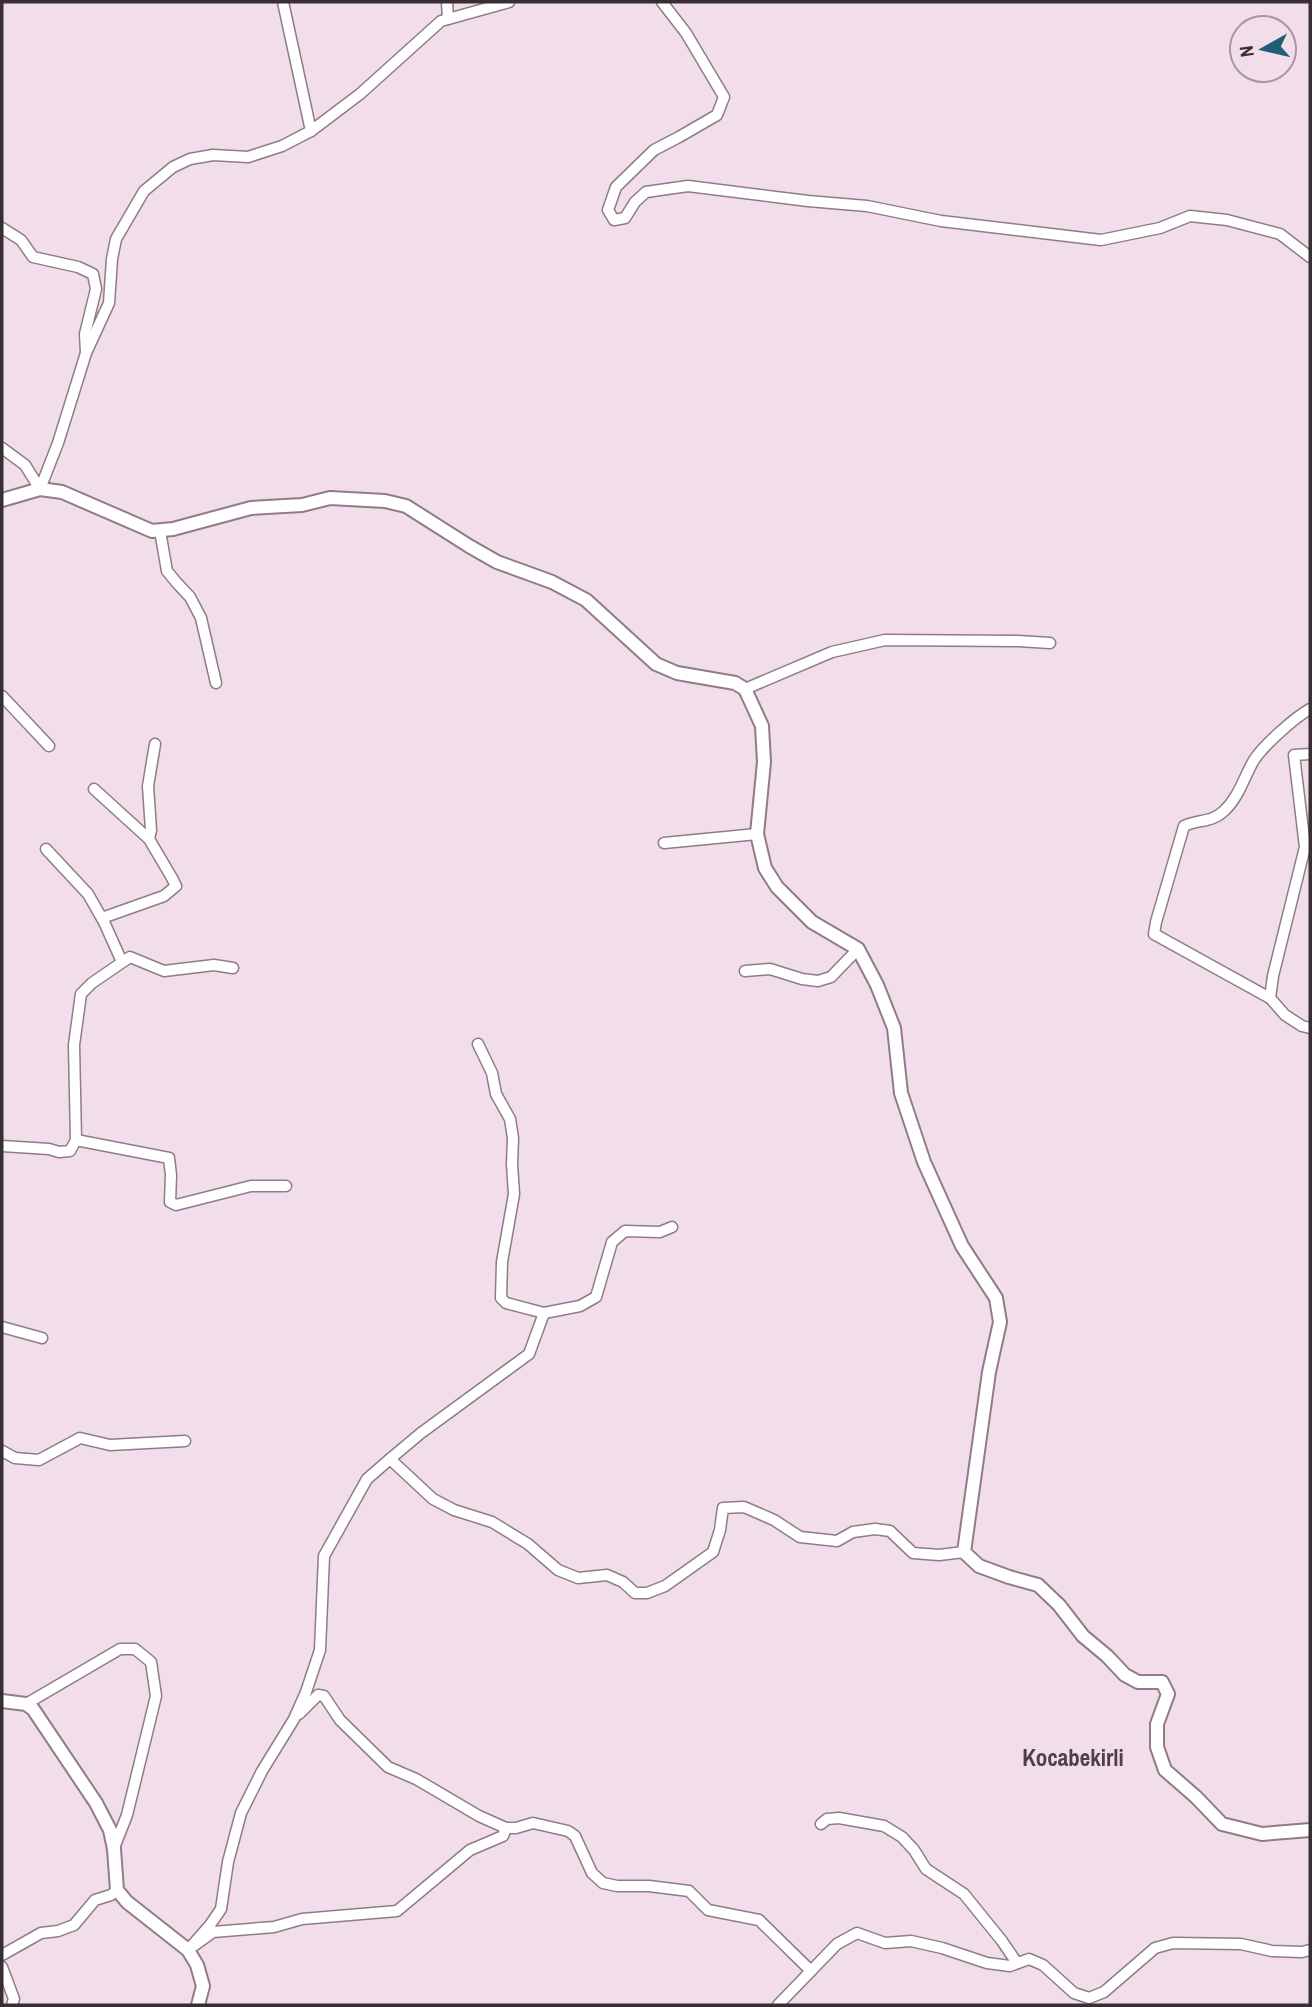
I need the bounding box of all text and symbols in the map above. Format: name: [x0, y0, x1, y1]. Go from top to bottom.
north arrow: [1228, 14, 1298, 84]
text: N: [1233, 44, 1260, 59]
district label: Kocabekirli: [1022, 1742, 1124, 1773]

